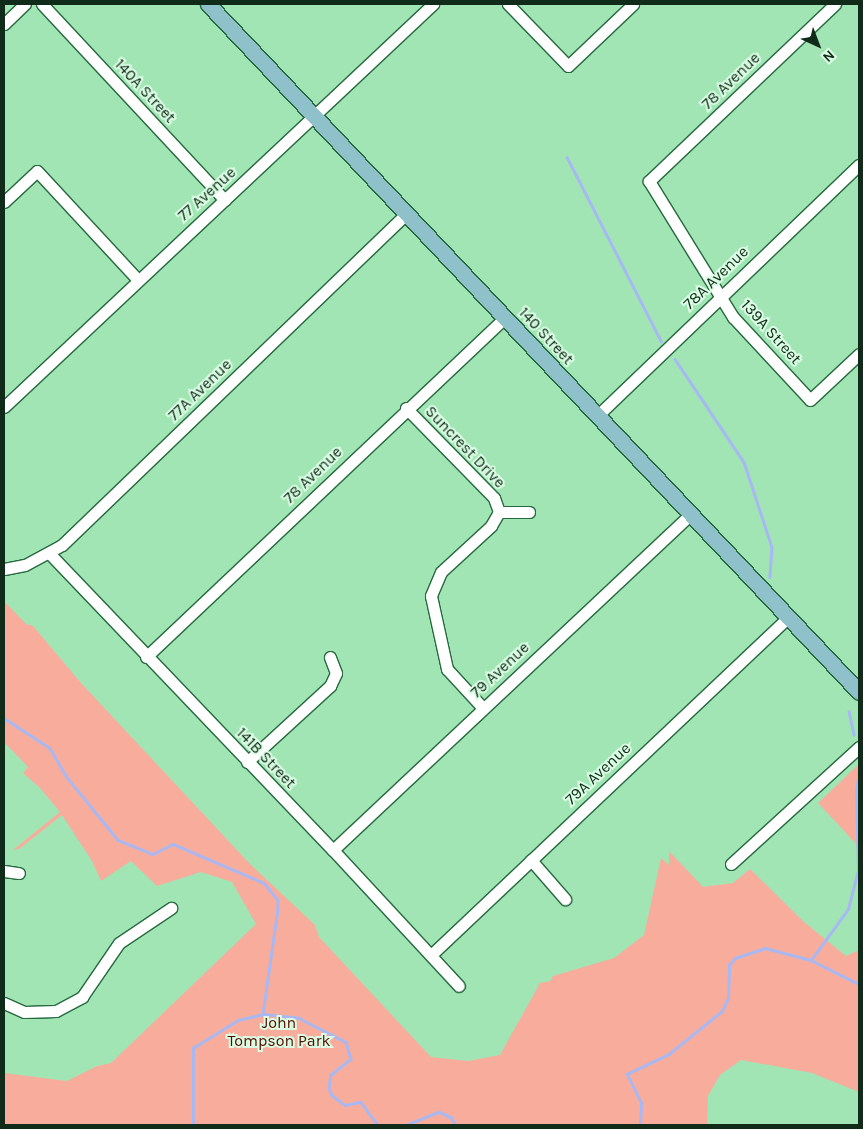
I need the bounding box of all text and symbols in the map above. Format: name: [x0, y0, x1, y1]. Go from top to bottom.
north arrow: [793, 20, 843, 70]
text: N: [819, 47, 838, 66]
street label: 78 Avenue: [698, 48, 764, 114]
street label: 140A Street: [110, 55, 180, 127]
street label: 77 Avenue: [174, 163, 240, 225]
street label: 78A Avenue: [679, 242, 753, 314]
street label: 139A Street: [737, 296, 805, 368]
street label: 140 Street: [515, 303, 577, 369]
street label: 77A Avenue: [164, 355, 236, 425]
street label: Suncrest Drive: [421, 402, 509, 492]
street label: 78 Avenue: [280, 442, 346, 508]
street label: 79 Avenue: [467, 638, 533, 702]
street label: 141B Street: [232, 724, 300, 792]
street label: 79A Avenue: [561, 739, 635, 809]
park label: John Tompson Park: [228, 1013, 330, 1051]

